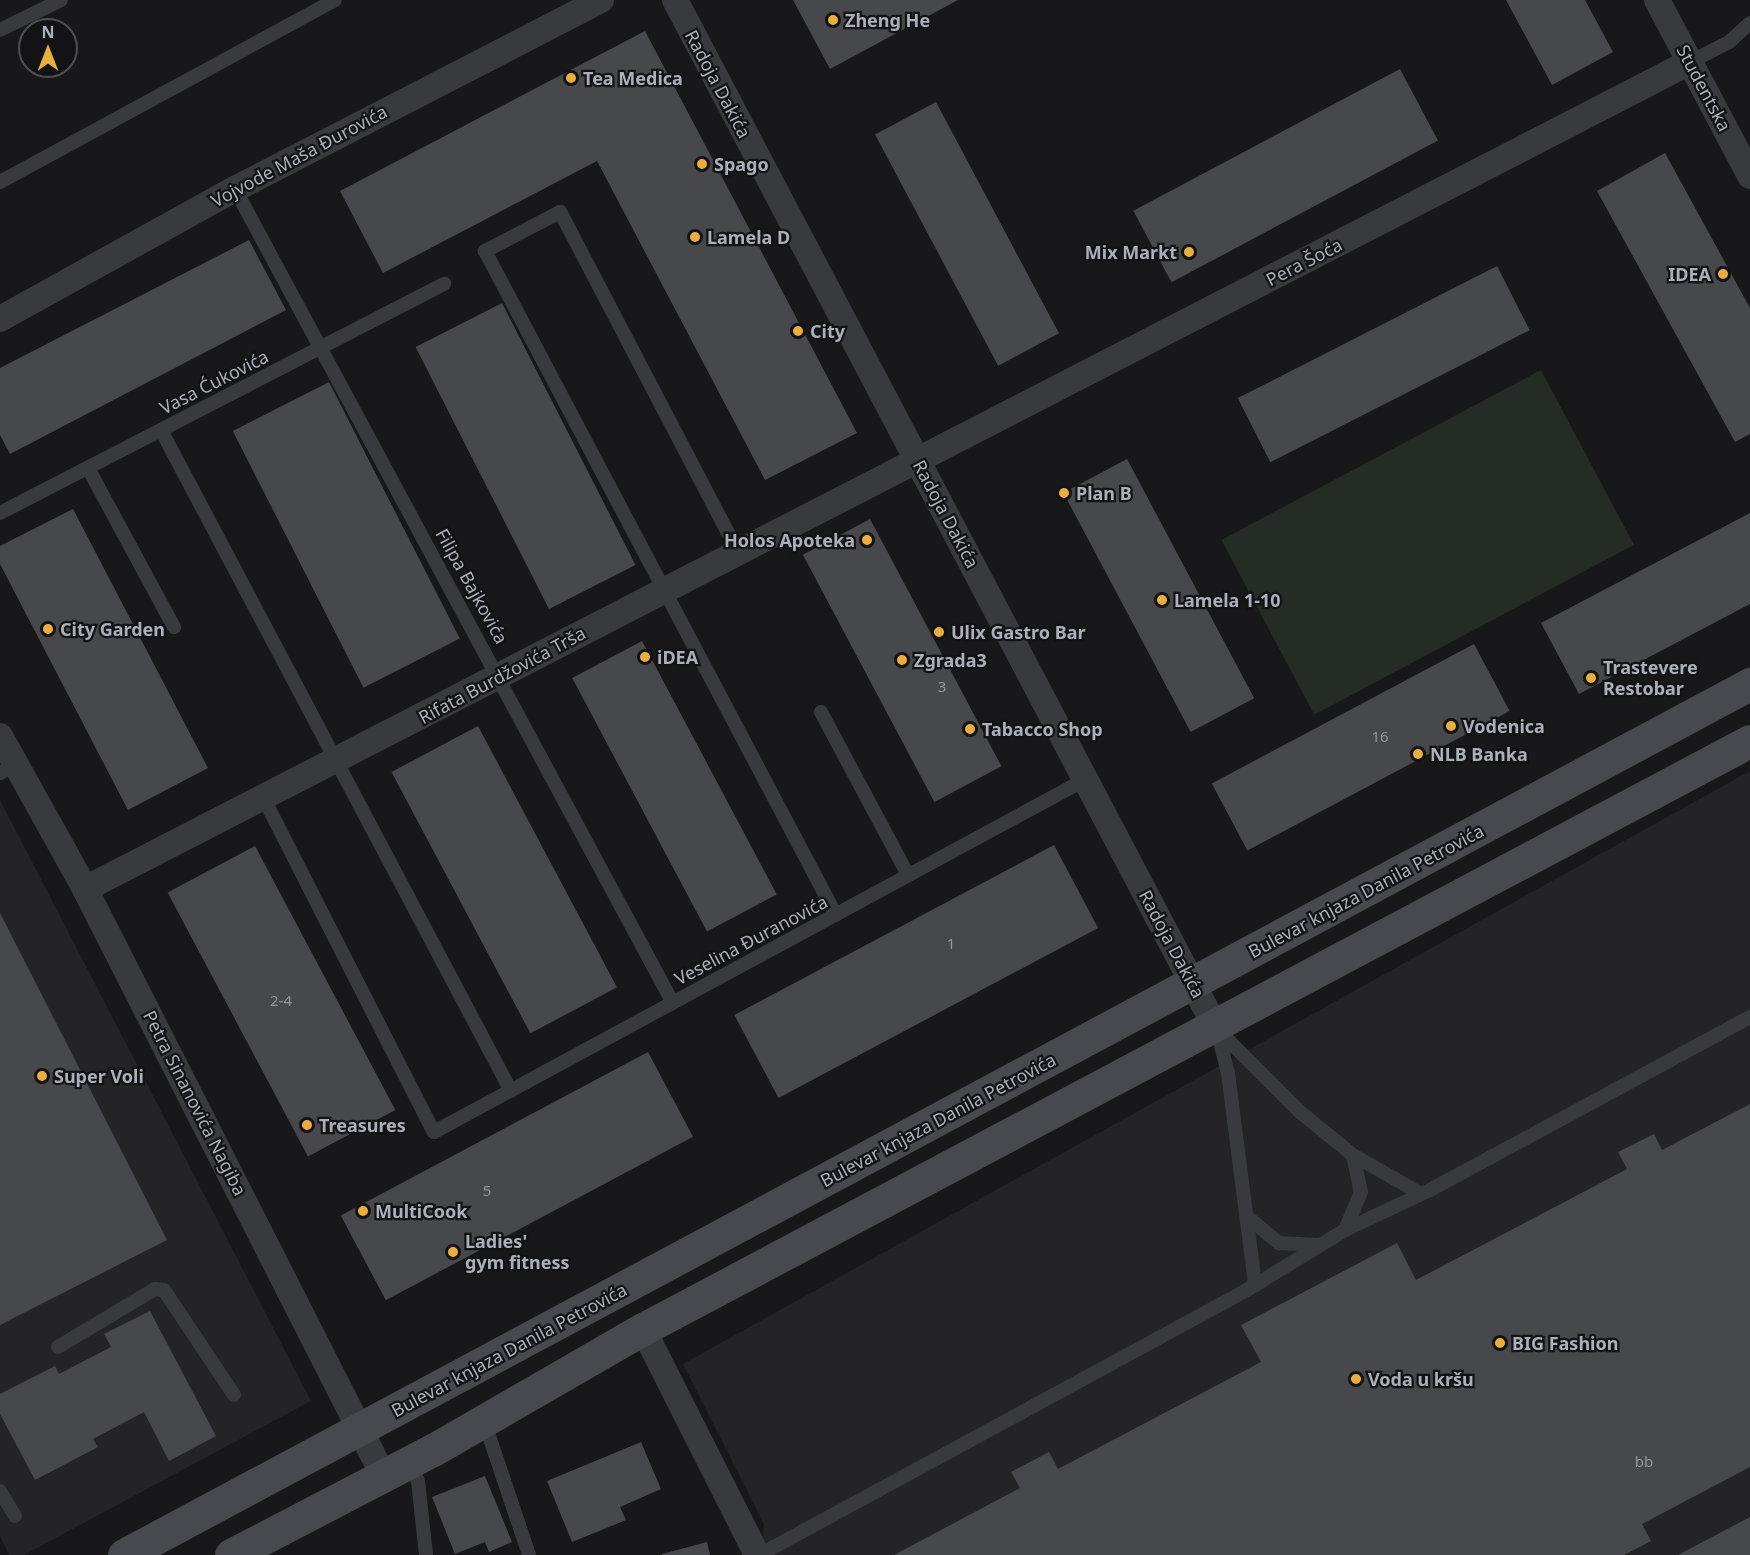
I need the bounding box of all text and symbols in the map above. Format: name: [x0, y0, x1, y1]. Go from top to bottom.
place label: Zheng He: [845, 9, 930, 31]
marker: Zheng He: [826, 13, 840, 27]
north arrow: [18, 18, 78, 78]
text: N: [41, 21, 55, 43]
street label: Radoja Dakića: [681, 26, 755, 142]
street label: Studentska: [1672, 41, 1736, 135]
place label: Tea Medica: [583, 67, 683, 89]
marker: Tea Medica: [564, 71, 578, 85]
street label: Vojvode Maša Đurovića: [207, 100, 391, 212]
place label: Spago: [714, 153, 769, 175]
marker: Spago: [695, 157, 709, 171]
place label: Lamela D: [707, 226, 790, 248]
marker: Lamela D: [688, 230, 702, 244]
street label: Pera Šoća: [1262, 234, 1346, 290]
place label: Mix Markt: [1085, 241, 1177, 263]
marker: Mix Markt: [1182, 245, 1196, 259]
place label: IDEA: [1668, 263, 1711, 285]
marker: IDEA: [1716, 267, 1730, 281]
place label: City: [810, 320, 845, 342]
marker: City: [791, 324, 805, 338]
street label: Vasa Ćukovića: [156, 345, 272, 419]
street label: Radoja Dakića: [909, 456, 983, 572]
place label: Plan B: [1076, 482, 1132, 504]
marker: Plan B: [1057, 486, 1071, 500]
street label: Filipa Bajkovića: [431, 525, 513, 647]
place label: Holos Apoteka: [724, 529, 855, 551]
marker: Holos Apoteka: [860, 533, 874, 547]
place label: Lamela 1-10: [1174, 589, 1281, 611]
marker: Lamela 1-10: [1155, 593, 1169, 607]
place label: City Garden: [60, 618, 165, 640]
place label: Ulix Gastro Bar: [951, 621, 1086, 643]
marker: City Garden: [41, 622, 55, 636]
street label: Rifata Burdžovića Trša: [415, 622, 589, 728]
marker: Ulix Gastro Bar: [932, 625, 946, 639]
place label: iDEA: [657, 646, 698, 668]
place label: Zgrada3: [914, 649, 987, 671]
marker: iDEA: [638, 650, 652, 664]
marker: Zgrada3: [895, 653, 909, 667]
place label: Trastevere Restobar: [1603, 657, 1698, 700]
marker: Trastevere Restobar: [1584, 671, 1598, 685]
house number: 3: [938, 678, 946, 696]
place label: Vodenica: [1463, 715, 1545, 737]
place label: Tabacco Shop: [982, 718, 1103, 740]
marker: Vodenica: [1444, 719, 1458, 733]
marker: Tabacco Shop: [963, 722, 977, 736]
house number: 16: [1371, 728, 1389, 746]
place label: NLB Banka: [1430, 743, 1528, 765]
marker: NLB Banka: [1411, 747, 1425, 761]
street label: Bulevar knjaza Danila Petrovića: [1245, 820, 1487, 962]
street label: Radoja Dakića: [1135, 886, 1209, 1002]
street label: Veselina Đuranovića: [671, 891, 831, 989]
house number: 1: [947, 935, 955, 953]
house number: 2-4: [270, 992, 292, 1010]
street label: Petra Sinanovića Nagiba: [139, 1007, 251, 1199]
street label: Bulevar knjaza Danila Petrovića: [817, 1049, 1059, 1191]
place label: Super Voli: [54, 1065, 144, 1087]
marker: Super Voli: [35, 1069, 49, 1083]
place label: Treasures: [319, 1114, 406, 1136]
marker: Treasures: [300, 1118, 314, 1132]
house number: 5: [483, 1182, 491, 1200]
place label: MultiCook: [375, 1200, 467, 1222]
marker: MultiCook: [356, 1204, 370, 1218]
place label: Ladies' gym fitness: [465, 1231, 570, 1274]
marker: Ladies' gym fitness: [446, 1245, 460, 1259]
street label: Bulevar knjaza Danila Petrovića: [388, 1279, 630, 1421]
place label: BIG Fashion: [1512, 1332, 1618, 1354]
marker: BIG Fashion: [1493, 1336, 1507, 1350]
place label: Voda u kršu: [1368, 1368, 1474, 1390]
marker: Voda u kršu: [1349, 1372, 1363, 1386]
house number: bb: [1635, 1453, 1653, 1471]

